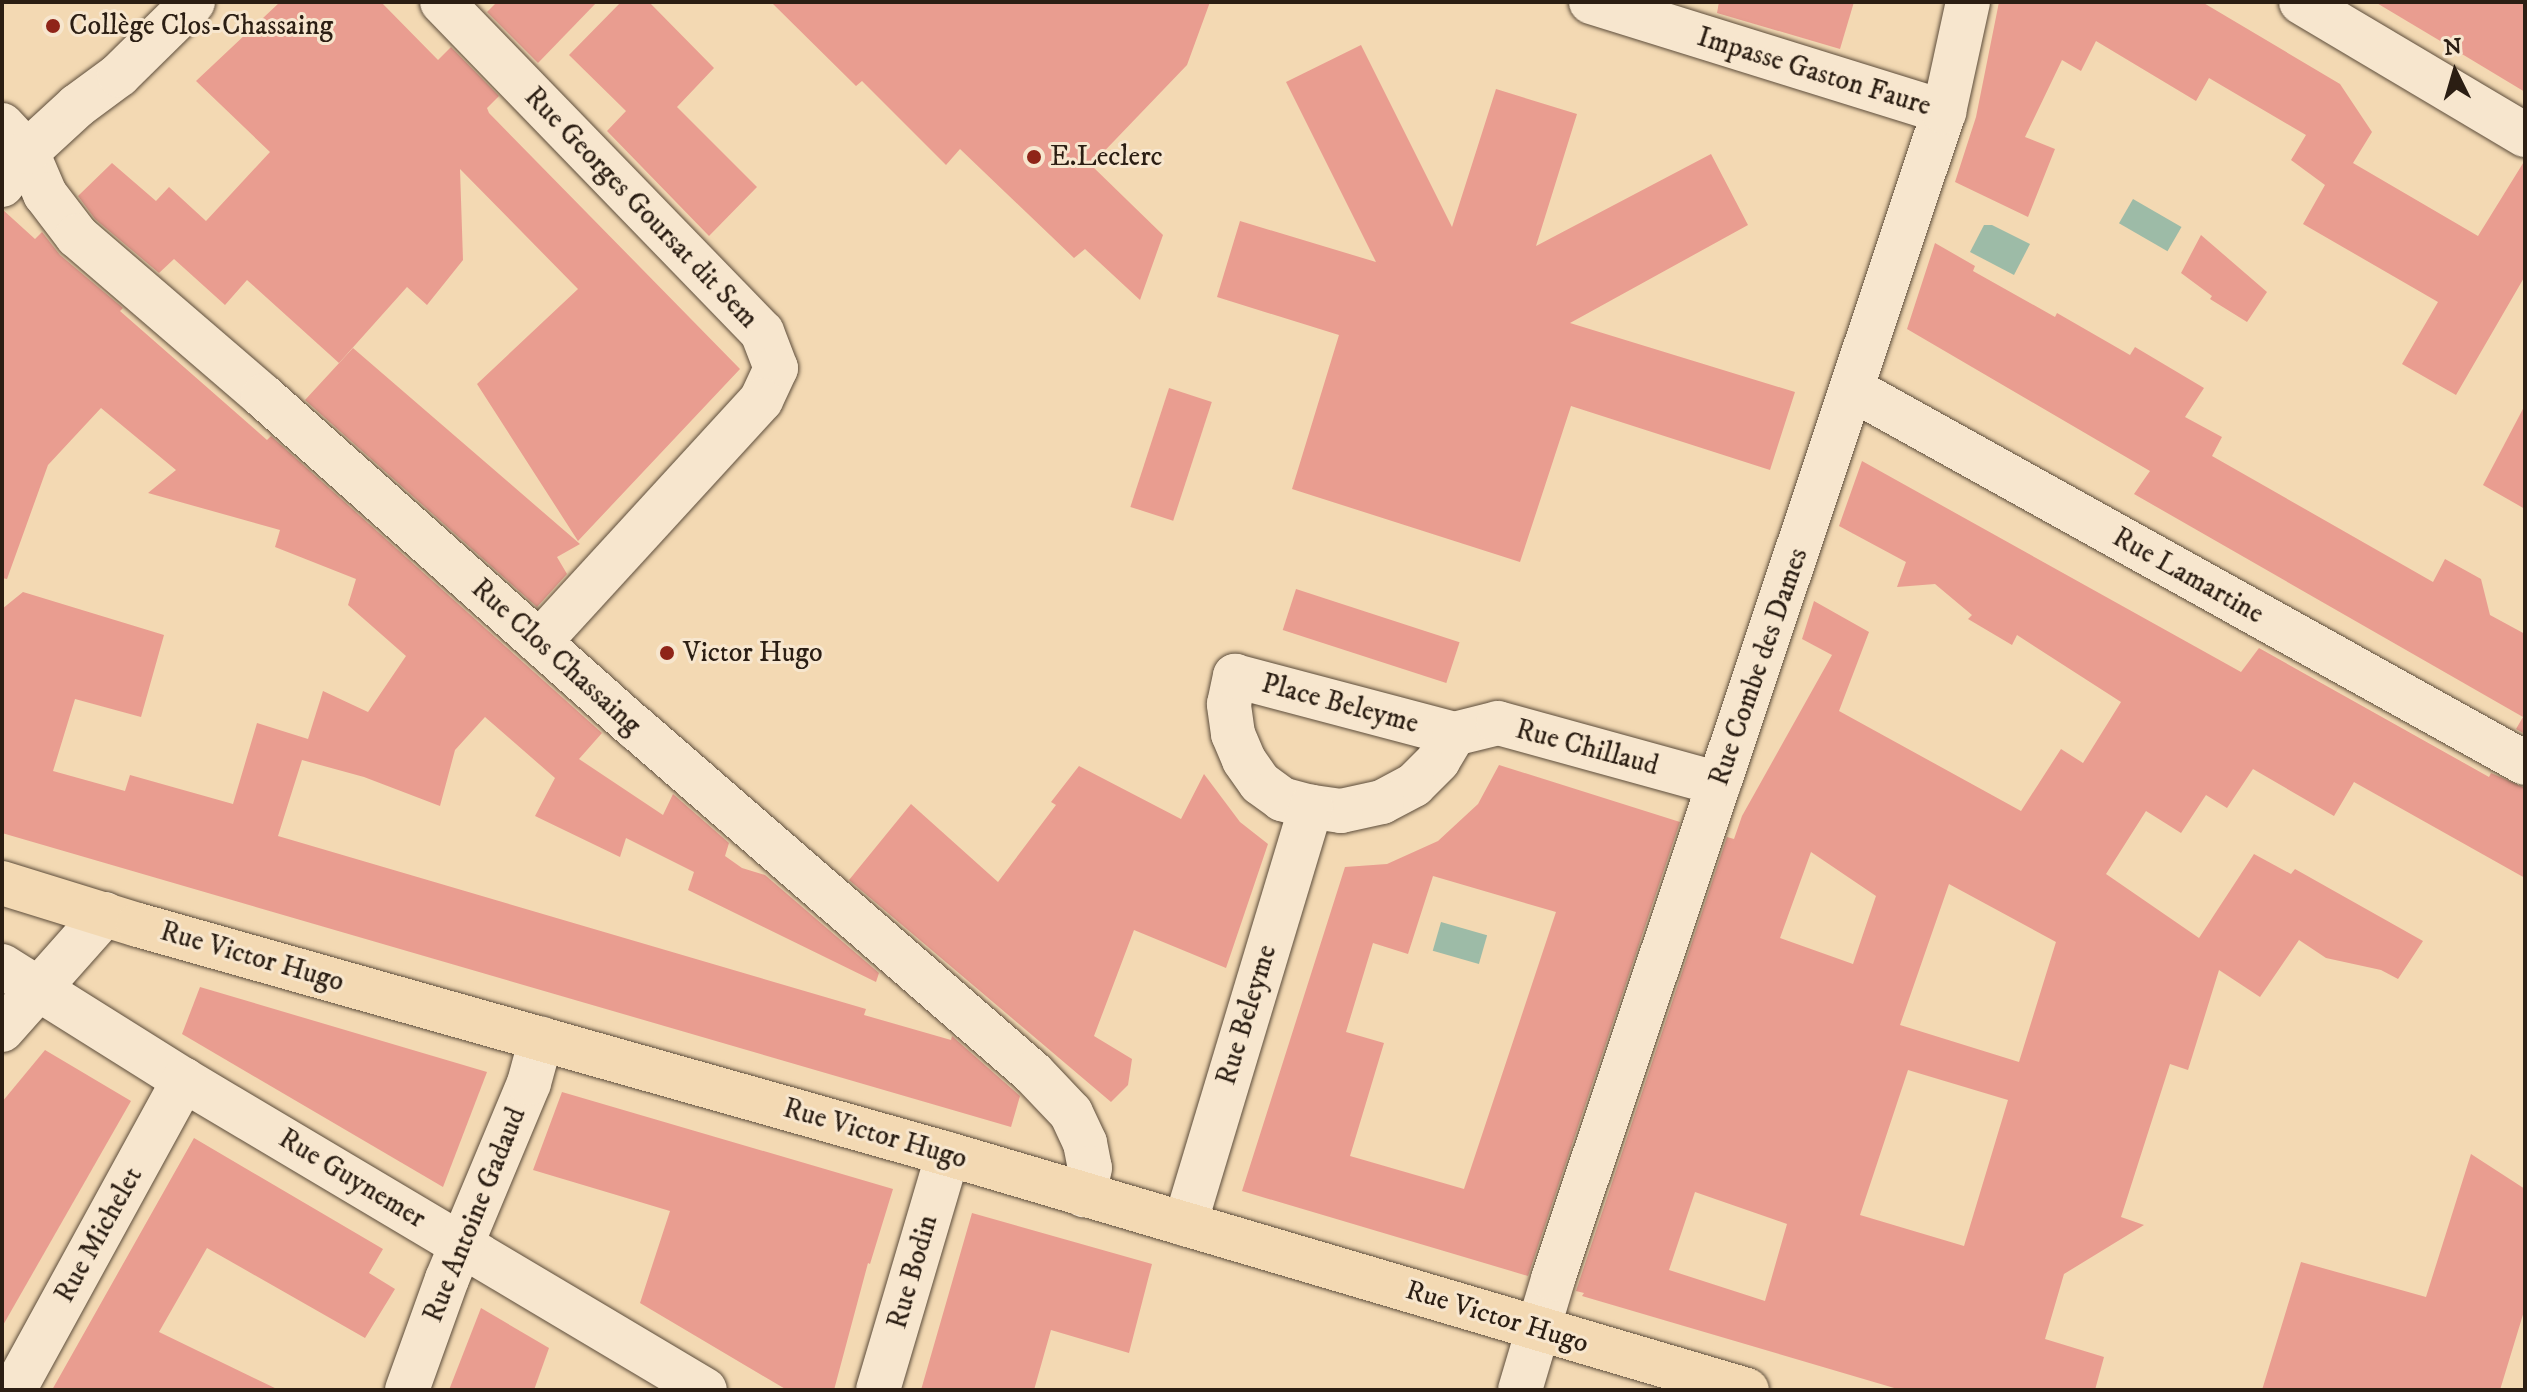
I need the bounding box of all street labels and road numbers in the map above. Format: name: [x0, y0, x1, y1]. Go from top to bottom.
street label: Impasse Gaston Faure: [1693, 20, 1935, 124]
street label: Rue Georges Goursat dit Sem: [517, 80, 765, 336]
street label: Rue Lamartine: [2107, 521, 2269, 631]
street label: Rue Combe des Dames: [1703, 544, 1815, 790]
street label: Rue Clos Chassaing: [464, 572, 648, 742]
street label: Place Beleyme: [1258, 667, 1422, 741]
street label: Rue Chillaud: [1512, 713, 1662, 783]
street label: Rue Victor Hugo: [156, 915, 348, 999]
street label: Rue Beleyme: [1210, 941, 1284, 1089]
street label: Rue Victor Hugo: [779, 1092, 971, 1176]
street label: Rue Antoine Gadaud: [417, 1103, 533, 1327]
street label: Rue Guynemer: [273, 1122, 431, 1236]
street label: Rue Michelet: [48, 1161, 150, 1309]
street label: Rue Bodin: [881, 1211, 945, 1333]
street label: Rue Victor Hugo: [1402, 1273, 1592, 1361]

